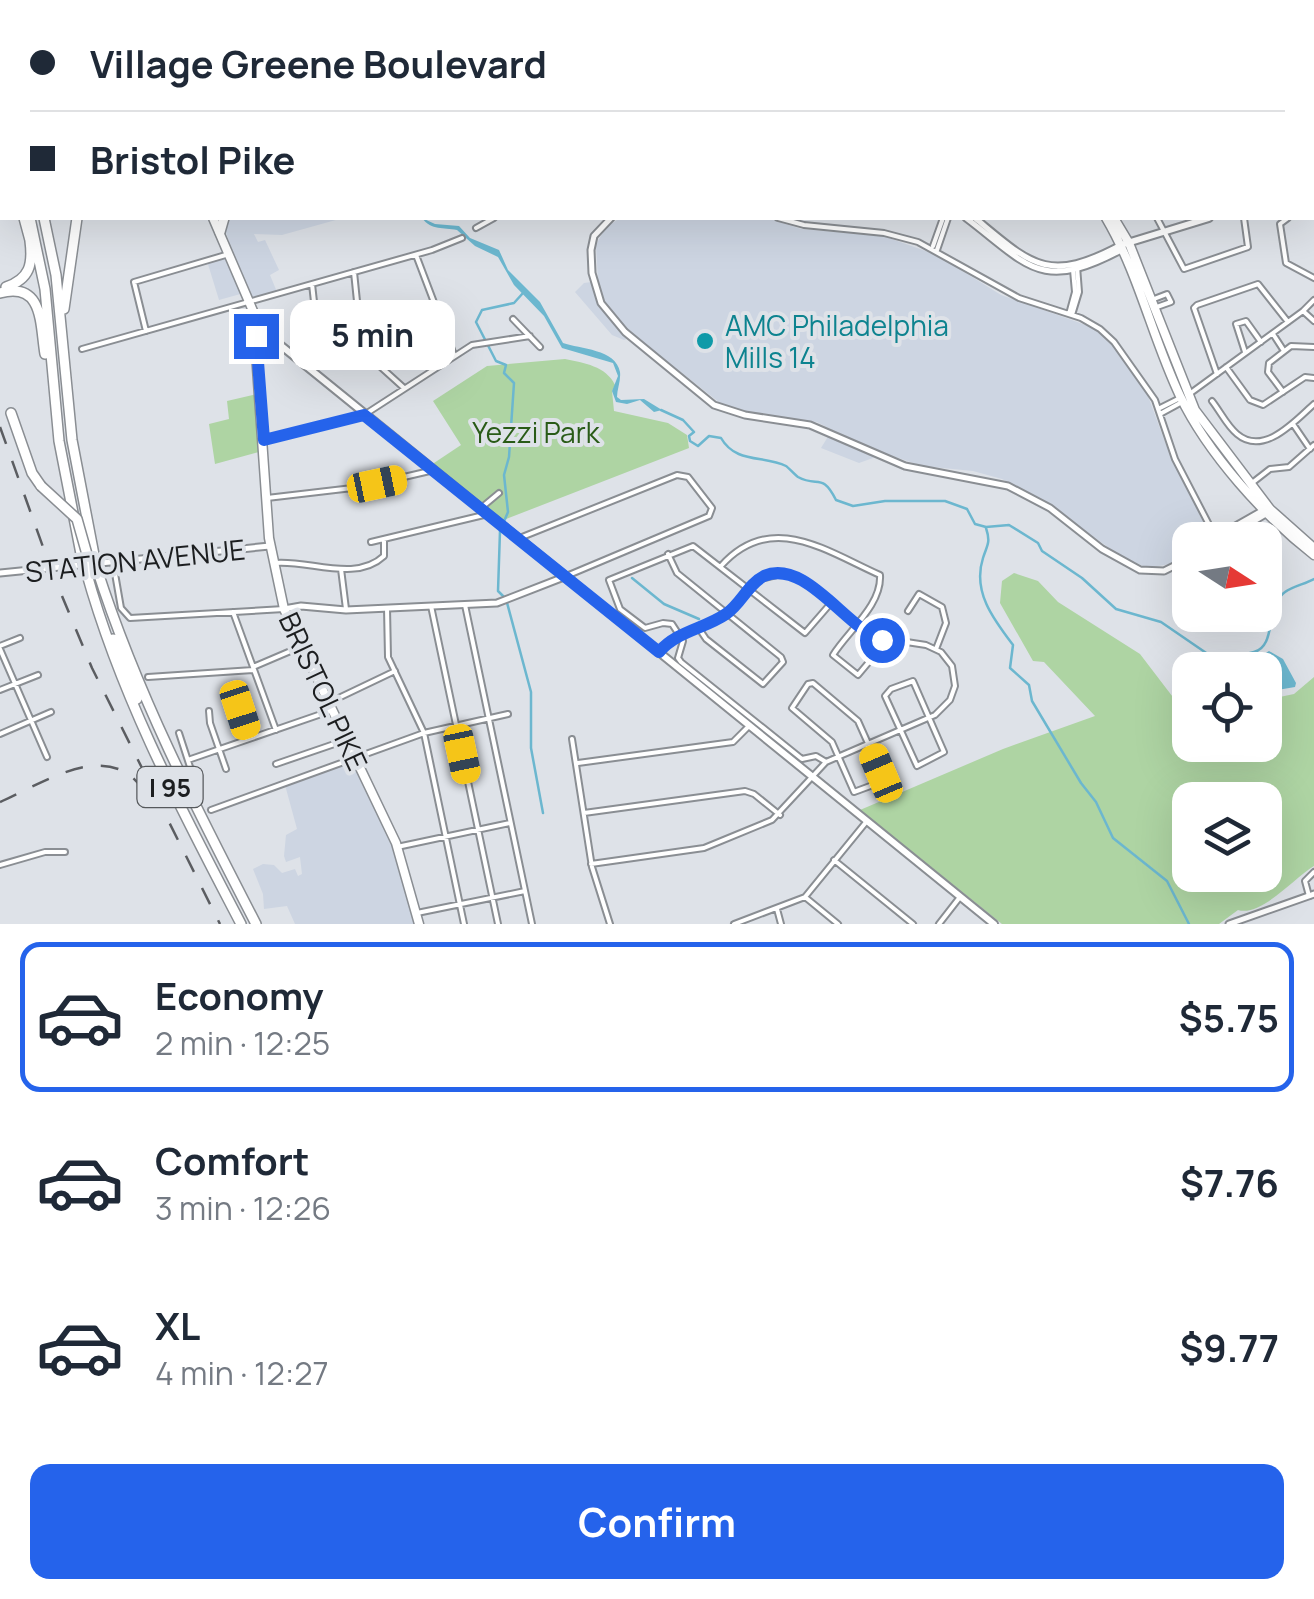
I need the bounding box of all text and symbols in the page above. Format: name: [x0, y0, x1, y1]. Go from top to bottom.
text: Village Greene Boulevard: [90, 37, 547, 89]
text: Bristol Pike: [90, 133, 295, 185]
callout: 5 min: [291, 301, 456, 371]
place label: AMC Philadelphia Mills 14: [725, 306, 949, 376]
text: 5 min: [331, 313, 414, 357]
route end: [234, 314, 279, 359]
marker: AMC Philadelphia Mills 14: [694, 330, 716, 352]
park label: Yezzi Park: [472, 413, 601, 451]
car: [345, 463, 409, 505]
north arrow: [1172, 522, 1282, 632]
map controls: [1172, 522, 1282, 892]
street label: STATION AVENUE: [23, 530, 247, 590]
street label: BRISTOL PIKE: [271, 606, 377, 776]
route start: [860, 618, 905, 663]
button: locate: [1172, 652, 1282, 762]
car: [216, 677, 264, 743]
car: [441, 722, 483, 786]
car: [855, 740, 907, 806]
road number: I 95: [138, 767, 202, 807]
button: layers: [1172, 782, 1282, 892]
text: Economy: [155, 969, 324, 1021]
icon: car: [35, 972, 125, 1062]
text: $5.75: [1179, 991, 1279, 1043]
text: 2 min · 12:25: [155, 1021, 330, 1065]
text: Comfort: [155, 1134, 309, 1186]
icon: car: [35, 1137, 125, 1227]
text: $7.76: [1180, 1156, 1279, 1208]
text: 3 min · 12:26: [155, 1186, 331, 1230]
text: XL: [155, 1299, 200, 1351]
icon: car: [35, 1302, 125, 1392]
text: $9.77: [1179, 1321, 1279, 1373]
text: 4 min · 12:27: [155, 1351, 329, 1395]
button: Confirm: [30, 1464, 1284, 1579]

